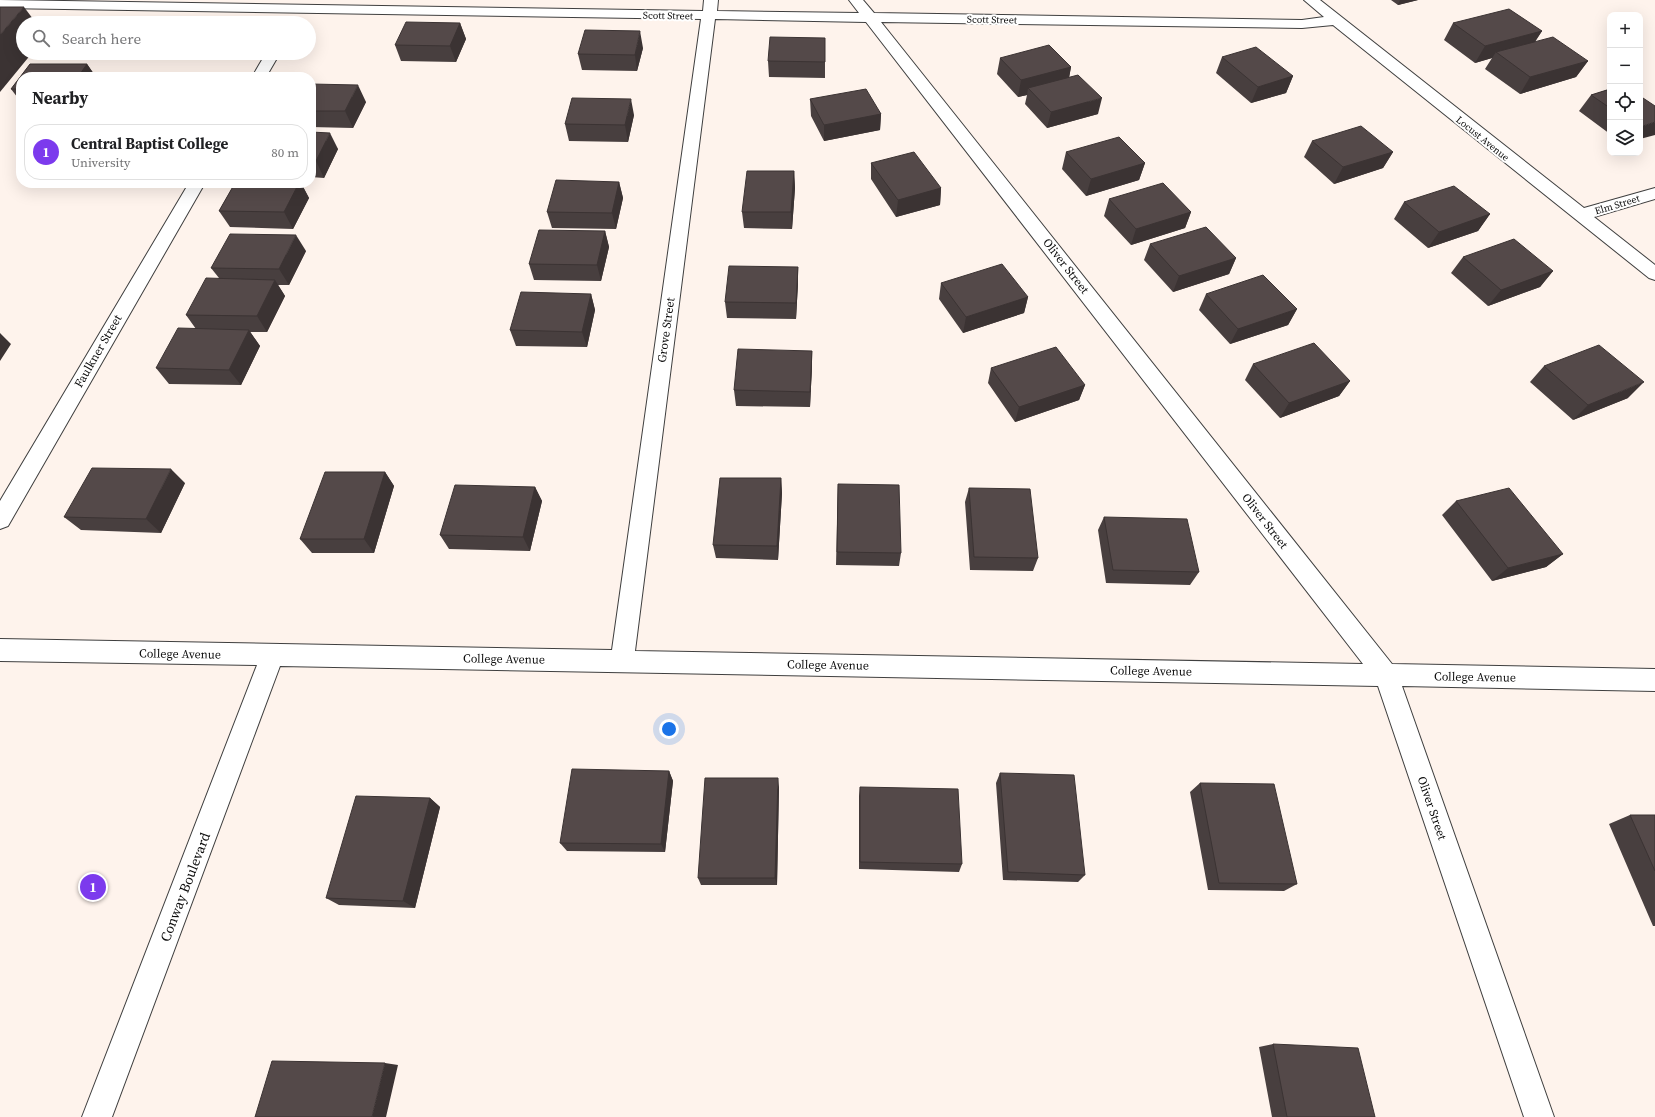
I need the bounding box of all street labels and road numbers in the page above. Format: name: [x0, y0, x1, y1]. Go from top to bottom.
street label: Scott Street: [643, 9, 694, 22]
street label: Scott Street: [967, 13, 1018, 26]
street label: Locust Avenue: [1453, 113, 1512, 164]
street label: Elm Street: [1593, 191, 1642, 217]
street label: Oliver Street: [1039, 235, 1093, 297]
street label: Grove Street: [654, 296, 678, 364]
street label: Faulkner Street: [71, 311, 125, 391]
street label: Oliver Street: [1238, 490, 1292, 552]
street label: College Avenue: [139, 645, 221, 663]
street label: College Avenue: [463, 650, 545, 668]
street label: College Avenue: [787, 656, 869, 674]
street label: College Avenue: [1110, 662, 1192, 680]
street label: College Avenue: [1434, 668, 1516, 686]
street label: Oliver Street: [1414, 774, 1450, 842]
street label: Conway Boulevard: [155, 829, 215, 945]

